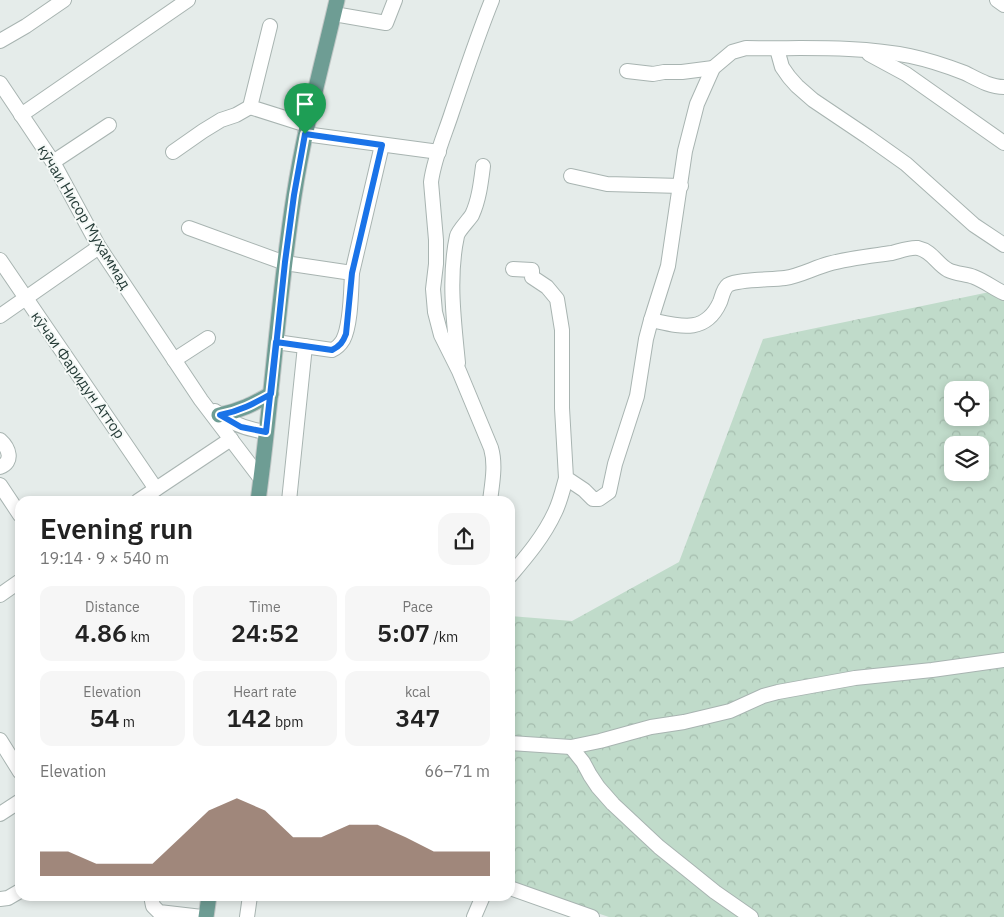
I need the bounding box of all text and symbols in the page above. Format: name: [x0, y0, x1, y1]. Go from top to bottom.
pin: [284, 83, 326, 134]
icon: arrive: [291, 90, 319, 118]
street label: кӯчаи Нисор Муҳаммад: [34, 141, 135, 293]
street label: кӯчаи Фаридун Аттор: [27, 307, 130, 442]
map controls: [944, 381, 989, 481]
button: locate: [944, 381, 989, 426]
button: layers: [944, 436, 989, 481]
text: Evening run: [40, 510, 193, 547]
button: share: [438, 513, 490, 565]
text: 19:14 · 9 × 540 m: [40, 548, 169, 568]
text: Distance: [85, 598, 140, 616]
text: Time: [249, 598, 281, 616]
text: Pace: [402, 598, 433, 616]
text: 4.86: [75, 616, 127, 649]
text: 24:52: [231, 616, 299, 649]
text: 5:07: [377, 616, 430, 649]
text: km: [127, 628, 150, 646]
text: /km: [430, 628, 458, 646]
text: Elevation: [83, 683, 141, 701]
text: Heart rate: [233, 683, 297, 701]
text: kcal: [405, 683, 430, 701]
text: 54: [90, 701, 120, 734]
text: 142: [227, 701, 272, 734]
text: 347: [395, 701, 440, 734]
text: m: [120, 713, 135, 731]
text: bpm: [272, 713, 303, 731]
text: Elevation: [40, 761, 106, 781]
text: 66–71 m: [424, 761, 490, 781]

